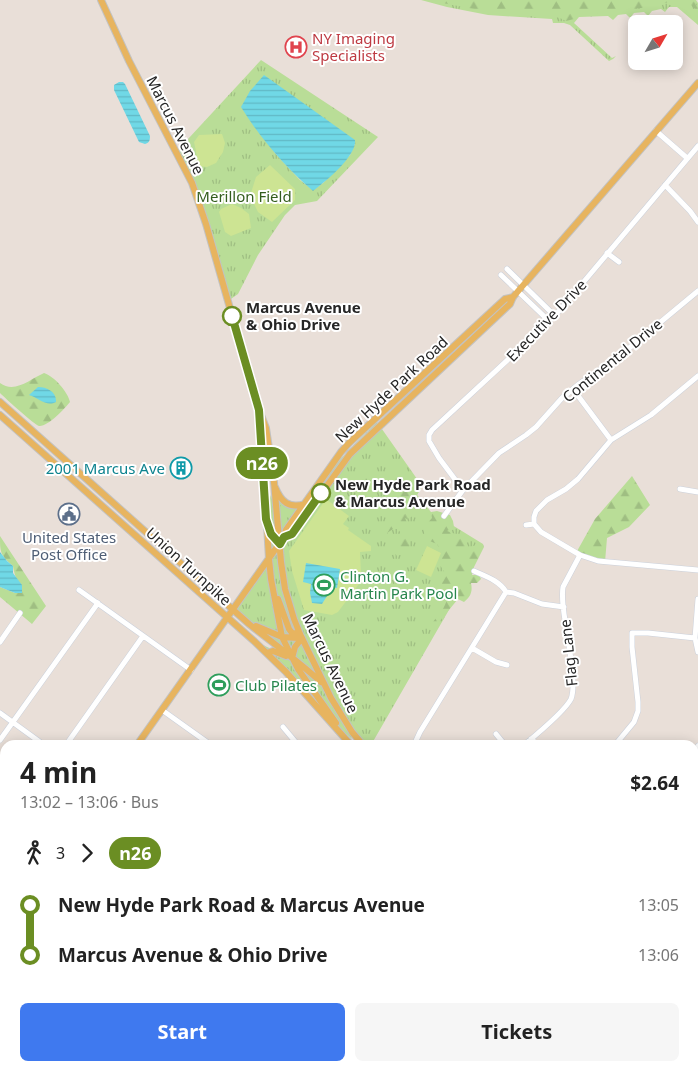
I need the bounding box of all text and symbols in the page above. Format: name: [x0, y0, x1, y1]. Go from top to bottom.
north arrow: [628, 15, 682, 70]
map controls: [628, 15, 683, 70]
place label: NY Imaging Specialists: [312, 28, 395, 65]
hospital icon: NY Imaging Specialists: [284, 35, 308, 59]
street label: Marcus Avenue: [143, 72, 209, 178]
park label: Merillon Field: [196, 186, 292, 206]
street label: Executive Drive: [502, 274, 590, 366]
place label: Marcus Avenue & Ohio Drive: [246, 297, 361, 334]
marker: Marcus Avenue & Ohio Drive: [222, 306, 242, 326]
street label: Continental Drive: [558, 314, 666, 406]
street label: New Hyde Park Road: [330, 331, 452, 447]
line badge: n26: [233, 447, 291, 479]
text: n26: [246, 451, 278, 475]
building icon: 2001 Marcus Ave: [169, 456, 193, 480]
place label: 2001 Marcus Ave: [46, 458, 165, 478]
place label: New Hyde Park Road & Marcus Avenue: [335, 474, 491, 511]
marker: New Hyde Park Road & Marcus Avenue: [311, 483, 331, 503]
public building icon: United States Post Office: [57, 502, 81, 526]
street label: Union Turnpike: [142, 522, 236, 610]
place label: United States Post Office: [22, 527, 116, 564]
place label: Clinton G. Martin Park Pool: [340, 566, 457, 603]
sports icon: Clinton G. Martin Park Pool: [312, 573, 336, 597]
street label: Marcus Avenue: [298, 610, 364, 716]
street label: Flag Lane: [555, 619, 581, 687]
sports icon: Club Pilates: [207, 673, 231, 697]
place label: Club Pilates: [235, 675, 317, 695]
text: 4 min: [20, 753, 97, 791]
text: $2.64: [630, 770, 679, 796]
text: 13:02 – 13:06 · Bus: [20, 791, 159, 813]
icon: walk: [20, 839, 48, 867]
icon: forward: [73, 839, 101, 867]
text: n26: [119, 841, 151, 865]
text: 3: [56, 842, 65, 864]
text: New Hyde Park Road & Marcus Avenue: [58, 892, 425, 918]
text: 13:05: [638, 894, 679, 916]
text: Marcus Avenue & Ohio Drive: [58, 942, 328, 968]
text: 13:06: [638, 944, 679, 966]
button: Start: [20, 1003, 345, 1061]
button: Tickets: [355, 1003, 679, 1061]

